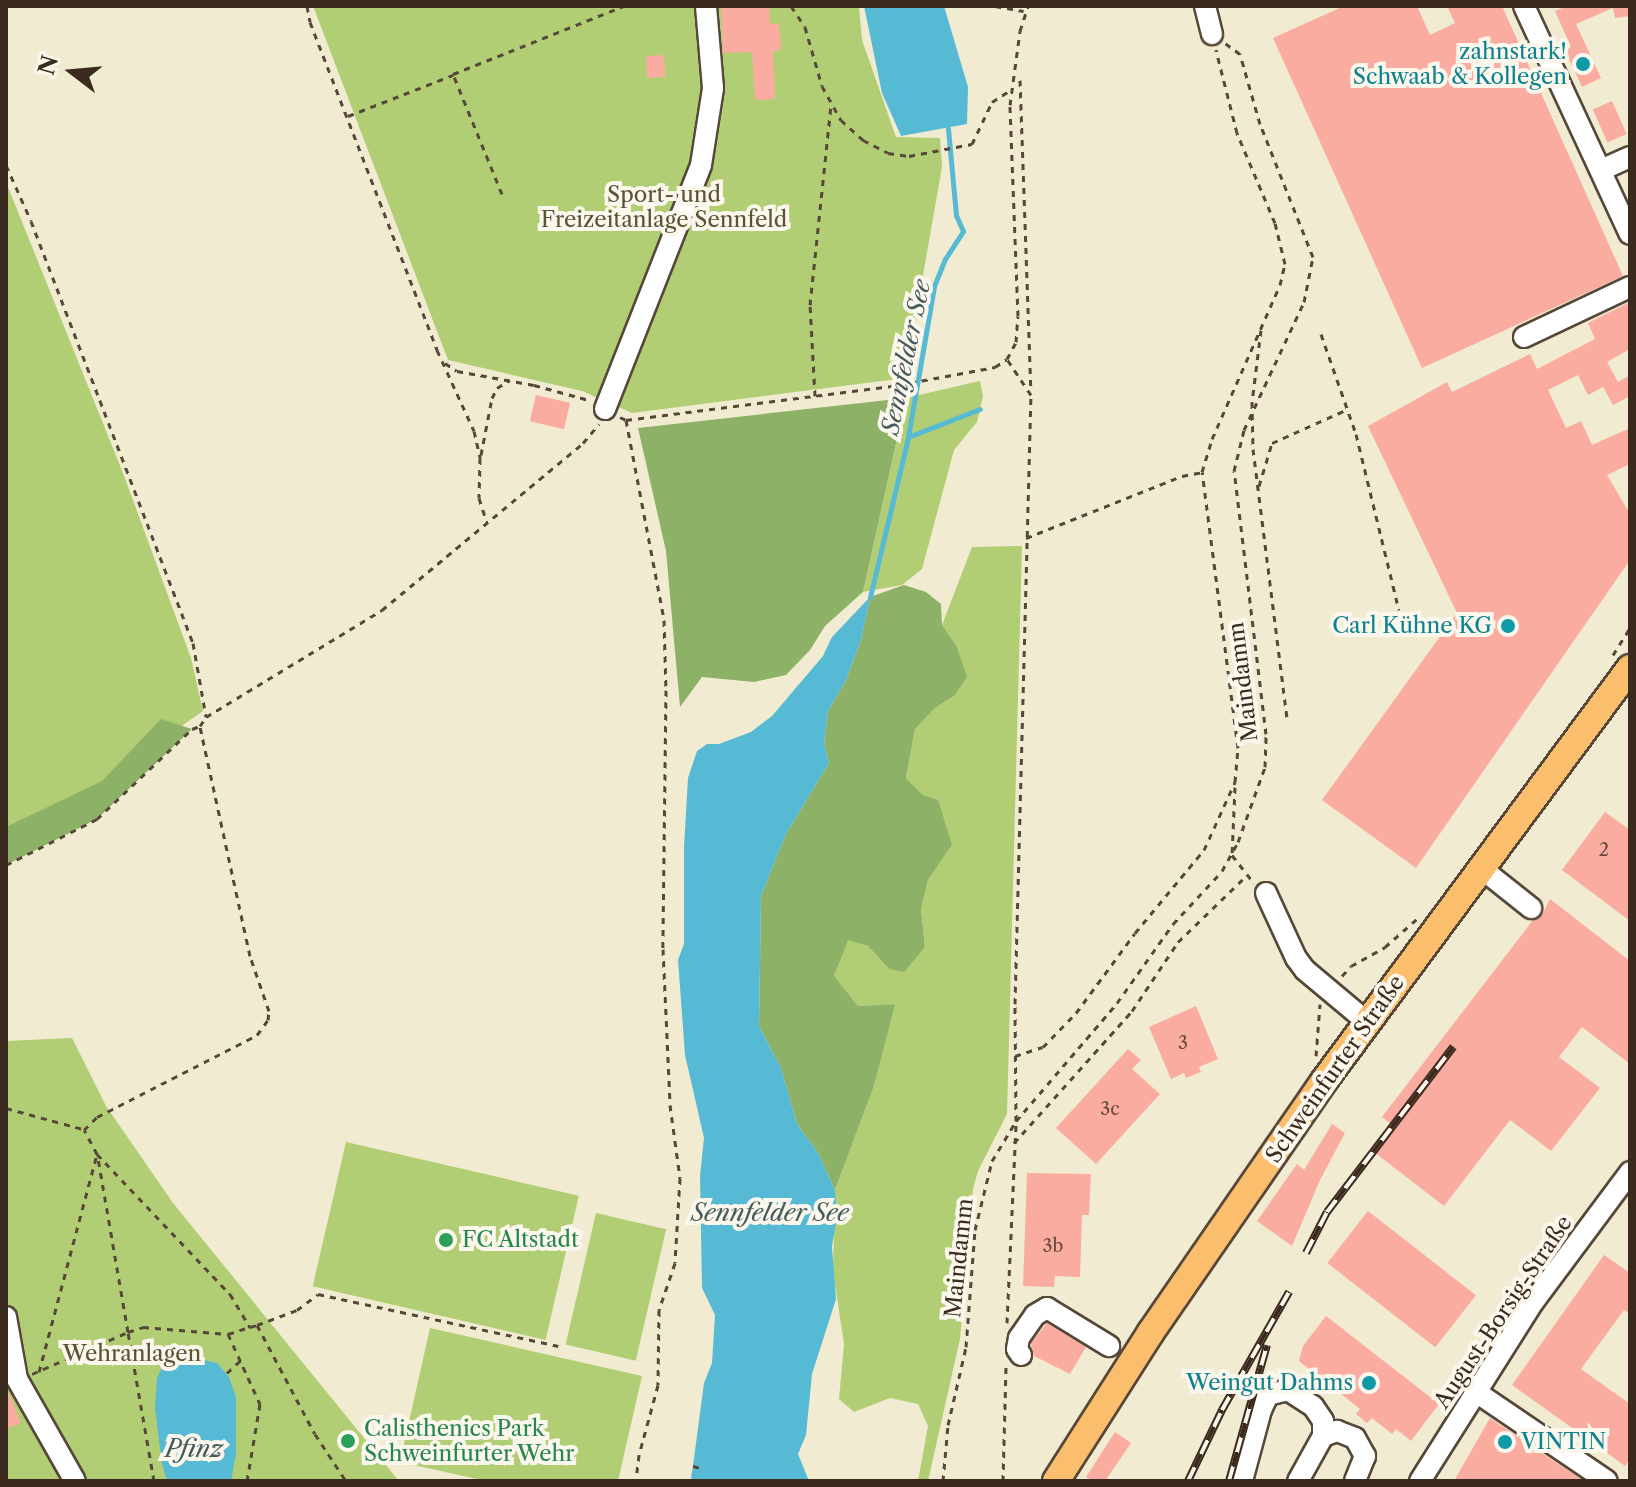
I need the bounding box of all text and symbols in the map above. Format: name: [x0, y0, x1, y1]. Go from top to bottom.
north arrow: [32, 32, 112, 112]
place label: zahnstark! Schwaab & Kollegen: [1353, 38, 1567, 90]
text: N: [33, 52, 64, 78]
marker: zahnstark! Schwaab & Kollegen: [1574, 55, 1592, 73]
park label: Sport- und Freizeitanlage Sennfeld: [541, 181, 787, 232]
water label: Sennfelder See: [876, 277, 936, 437]
place label: Carl Kühne KG: [1332, 613, 1492, 639]
marker: Carl Kühne KG: [1499, 617, 1517, 635]
street label: Maindamm: [1223, 621, 1263, 743]
house number: 2: [1599, 839, 1609, 861]
street label: Schweinfurter Straße: [1260, 970, 1410, 1168]
house number: 3: [1178, 1032, 1188, 1054]
house number: 3c: [1100, 1098, 1120, 1120]
street label: Maindamm: [940, 1197, 978, 1319]
water label: Sennfelder See: [691, 1199, 849, 1227]
street label: August-Borsig-Straße: [1429, 1210, 1577, 1414]
place label: FC Altstadt: [462, 1227, 580, 1253]
marker: FC Altstadt: [437, 1231, 455, 1249]
house number: 3b: [1043, 1235, 1063, 1257]
park label: Wehranlagen: [63, 1341, 201, 1367]
place label: Weingut Dahms: [1186, 1370, 1353, 1396]
marker: Weingut Dahms: [1360, 1374, 1378, 1392]
place label: Calisthenics Park Schweinfurter Wehr: [364, 1415, 576, 1466]
place label: VINTIN: [1521, 1429, 1606, 1455]
marker: Calisthenics Park Schweinfurter Wehr: [339, 1432, 357, 1450]
marker: VINTIN: [1496, 1433, 1514, 1451]
water label: Pfinz: [165, 1435, 223, 1463]

